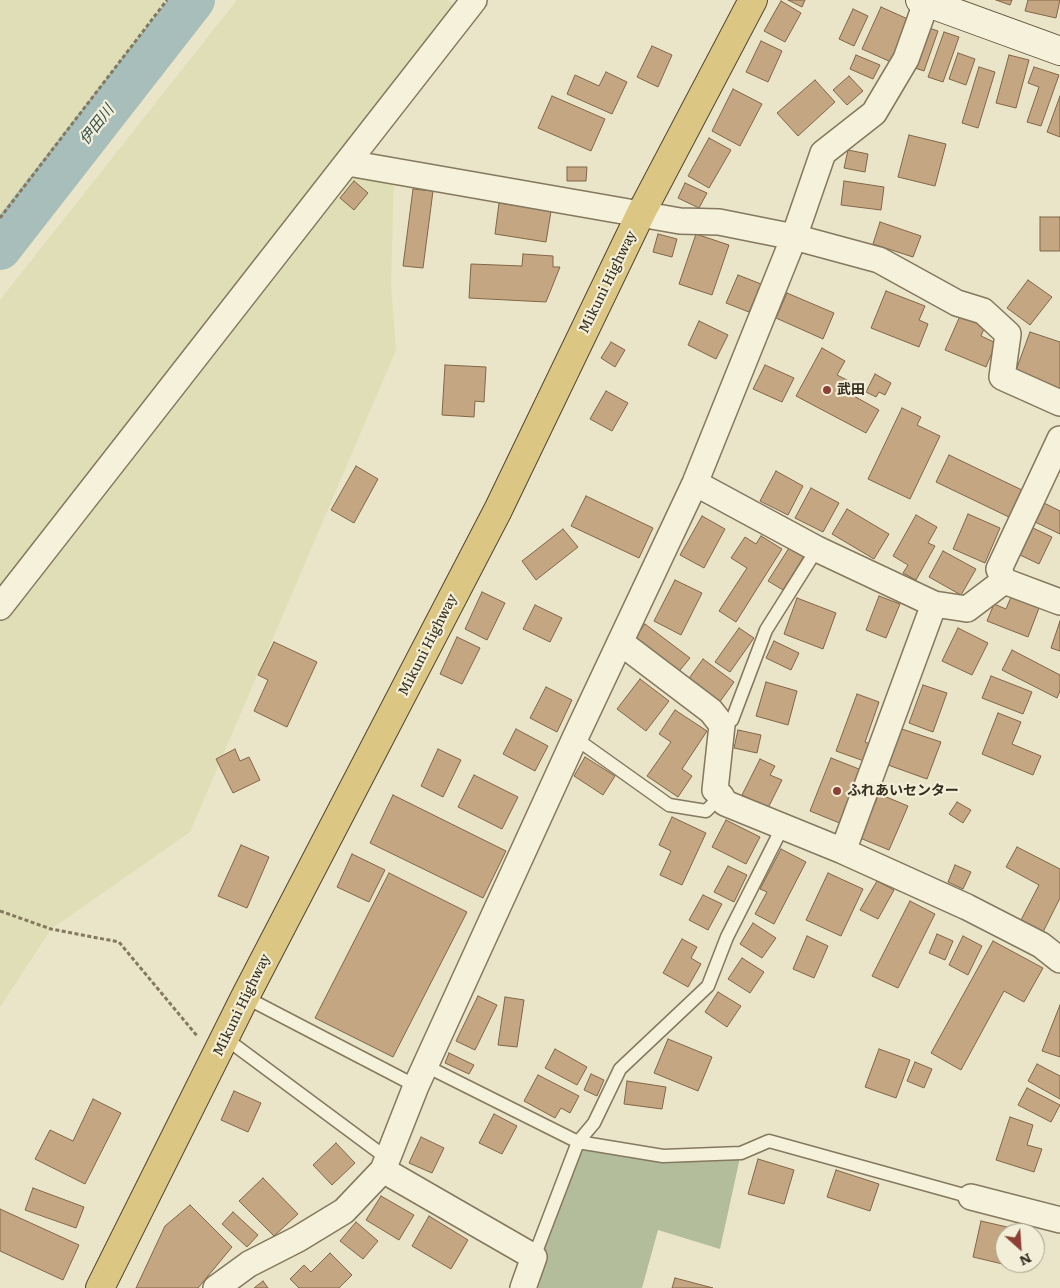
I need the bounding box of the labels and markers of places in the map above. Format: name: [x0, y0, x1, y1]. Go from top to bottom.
place label: 武田: [837, 382, 865, 398]
marker: 武田: [821, 384, 833, 396]
place label: ふれあいセンター: [847, 783, 959, 799]
marker: ふれあいセンター: [831, 785, 843, 797]

